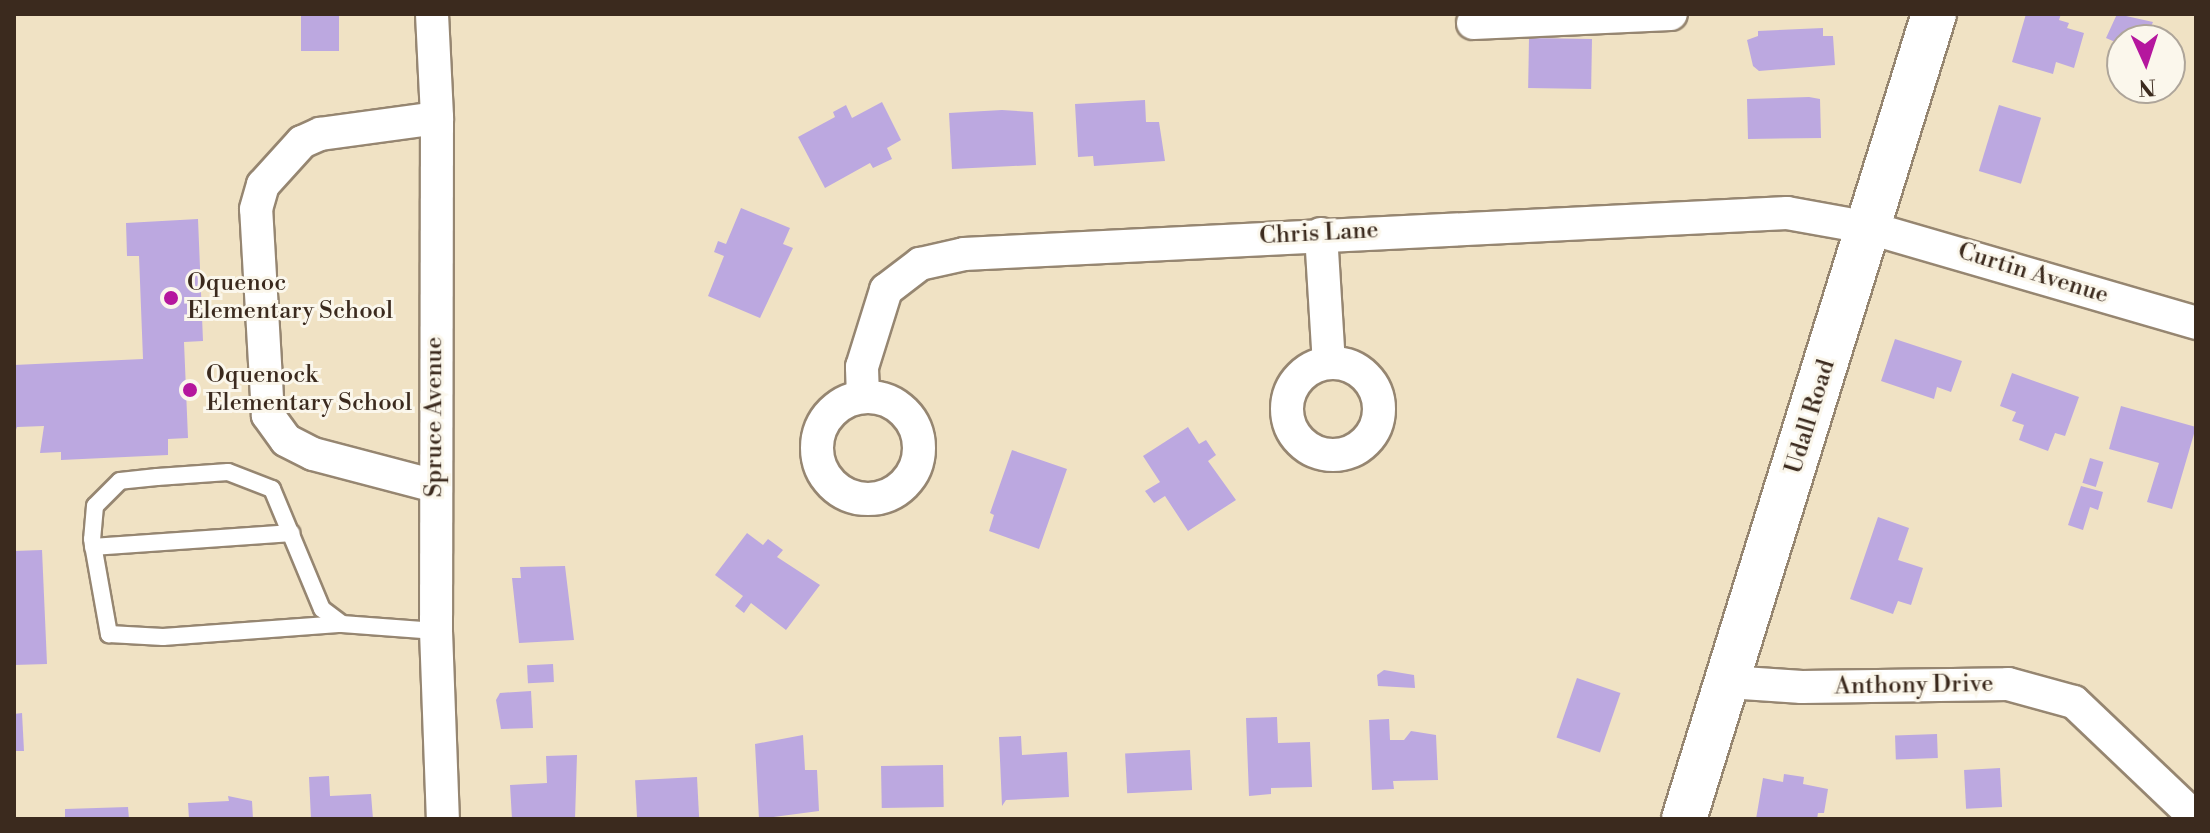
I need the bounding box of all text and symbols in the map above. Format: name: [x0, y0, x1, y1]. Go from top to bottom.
north arrow: [2106, 24, 2186, 104]
text: N: [2138, 73, 2157, 100]
street label: Chris Lane: [1259, 216, 1379, 252]
street label: Curtin Avenue: [1954, 237, 2112, 311]
place label: Oquenoc Elementary School: [187, 270, 393, 326]
marker: Oquenoc Elementary School: [162, 289, 180, 307]
street label: Spruce Avenue: [421, 337, 449, 497]
street label: Udall Road: [1780, 356, 1842, 478]
place label: Oquenock Elementary School: [206, 362, 412, 418]
marker: Oquenock Elementary School: [181, 381, 199, 399]
street label: Anthony Drive: [1834, 670, 1994, 702]

